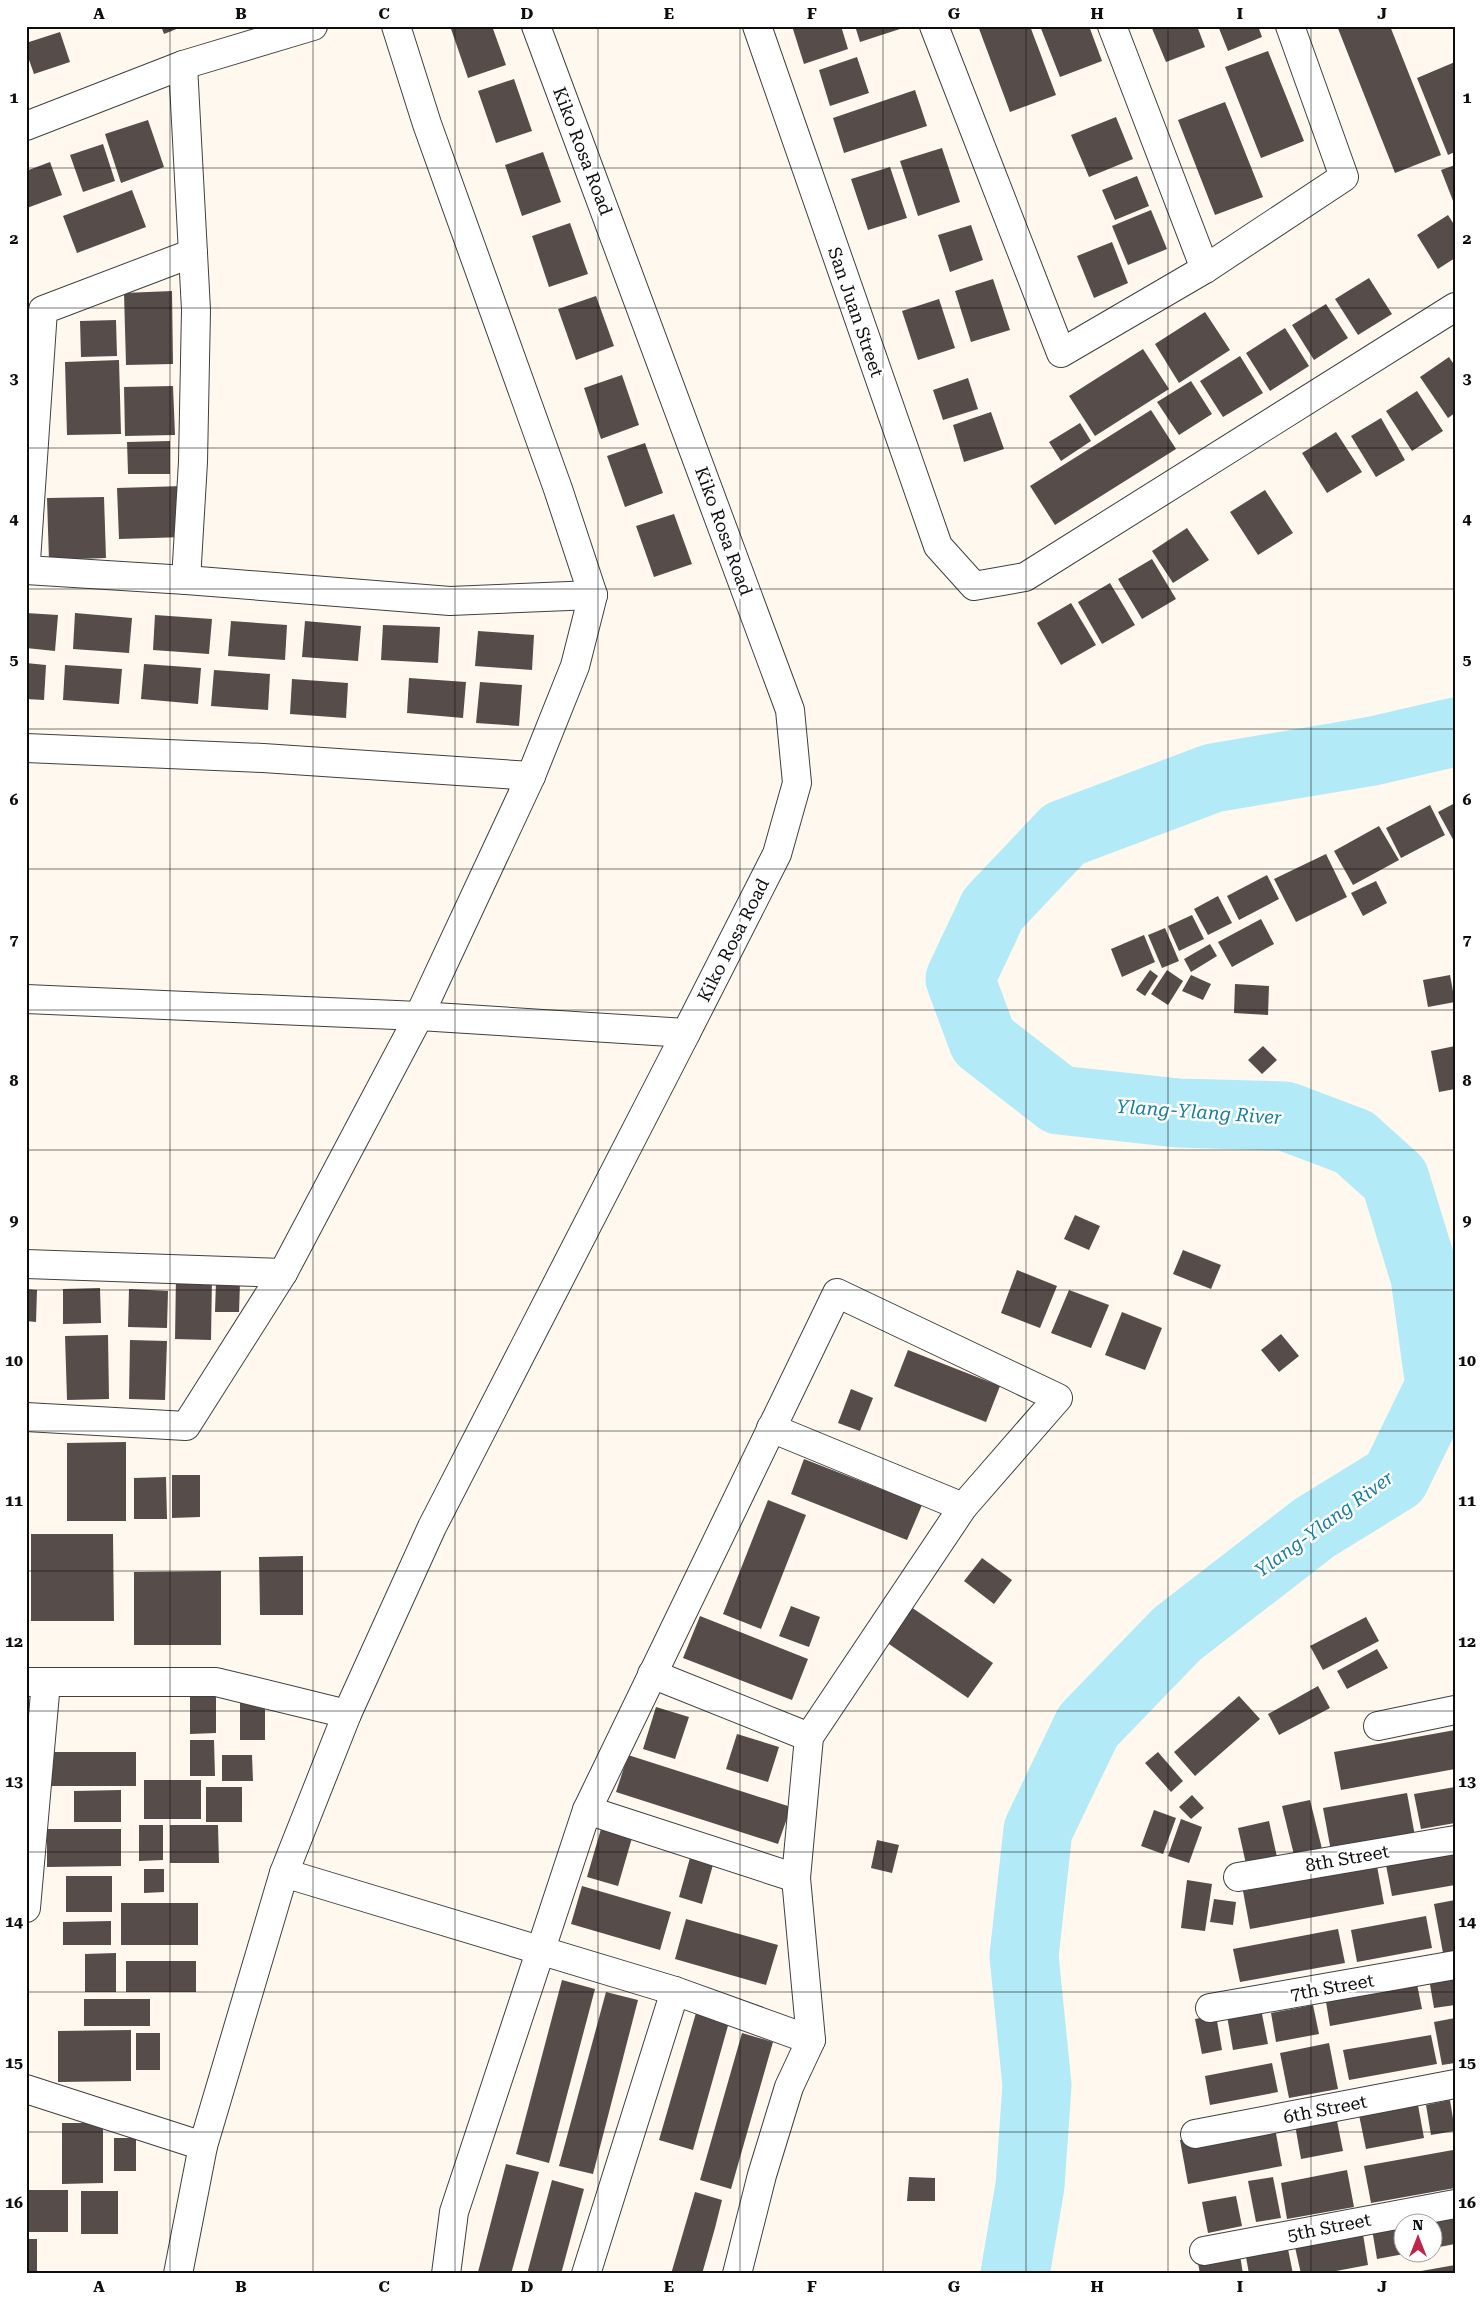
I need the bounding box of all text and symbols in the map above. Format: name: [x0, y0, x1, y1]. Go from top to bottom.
text: A: [93, 4, 105, 23]
text: B: [235, 4, 247, 23]
text: C: [378, 4, 390, 23]
text: D: [521, 4, 534, 23]
text: E: [664, 4, 674, 23]
text: F: [807, 4, 817, 23]
text: G: [948, 4, 961, 23]
text: H: [1090, 4, 1104, 23]
text: I: [1237, 4, 1243, 23]
text: J: [1377, 4, 1387, 23]
street label: Kiko Rosa Road: [549, 84, 617, 218]
text: 1: [10, 88, 19, 107]
text: 1: [1463, 88, 1472, 107]
text: 2: [10, 229, 19, 248]
text: 2: [1463, 229, 1472, 248]
street label: San Juan Street: [824, 244, 888, 380]
text: 3: [10, 369, 19, 388]
text: 3: [1463, 369, 1472, 388]
street label: Kiko Rosa Road: [691, 464, 757, 599]
text: 4: [10, 509, 19, 528]
text: 4: [1463, 509, 1472, 528]
text: 5: [10, 650, 19, 669]
text: 5: [1463, 650, 1472, 669]
text: 6: [10, 790, 19, 809]
text: 6: [1463, 790, 1472, 809]
street label: Kiko Rosa Road: [693, 874, 773, 1005]
text: 7: [10, 930, 19, 949]
text: 7: [1463, 930, 1472, 949]
text: 8: [10, 1071, 19, 1090]
text: 8: [1463, 1071, 1472, 1090]
water label: Ylang-Ylang River: [1115, 1095, 1283, 1129]
text: 9: [10, 1211, 19, 1230]
text: 9: [1463, 1211, 1472, 1230]
text: 10: [5, 1351, 23, 1370]
text: 10: [1458, 1351, 1476, 1370]
water label: Ylang-Ylang River: [1250, 1466, 1398, 1582]
text: 11: [5, 1491, 23, 1510]
text: 11: [1458, 1491, 1476, 1510]
text: 12: [5, 1632, 23, 1651]
text: 12: [1458, 1632, 1476, 1651]
text: 13: [5, 1772, 23, 1791]
text: 13: [1458, 1772, 1476, 1791]
street label: 8th Street: [1304, 1840, 1391, 1876]
text: 14: [5, 1912, 23, 1931]
text: 14: [1458, 1912, 1476, 1931]
street label: 7th Street: [1289, 1969, 1376, 2005]
text: 15: [5, 2053, 23, 2072]
text: 15: [1458, 2053, 1476, 2072]
street label: 6th Street: [1281, 2091, 1369, 2127]
text: 16: [5, 2193, 23, 2212]
text: 16: [1458, 2193, 1476, 2212]
street label: 5th Street: [1285, 2209, 1373, 2245]
north arrow: [1394, 2212, 1444, 2262]
text: N: [1413, 2217, 1424, 2233]
text: A: [93, 2277, 105, 2296]
text: B: [235, 2277, 247, 2296]
text: C: [378, 2277, 390, 2296]
text: D: [521, 2277, 534, 2296]
text: E: [664, 2277, 674, 2296]
text: F: [807, 2277, 817, 2296]
text: G: [948, 2277, 961, 2296]
text: H: [1090, 2277, 1104, 2296]
text: I: [1237, 2277, 1243, 2296]
text: J: [1377, 2277, 1387, 2296]

